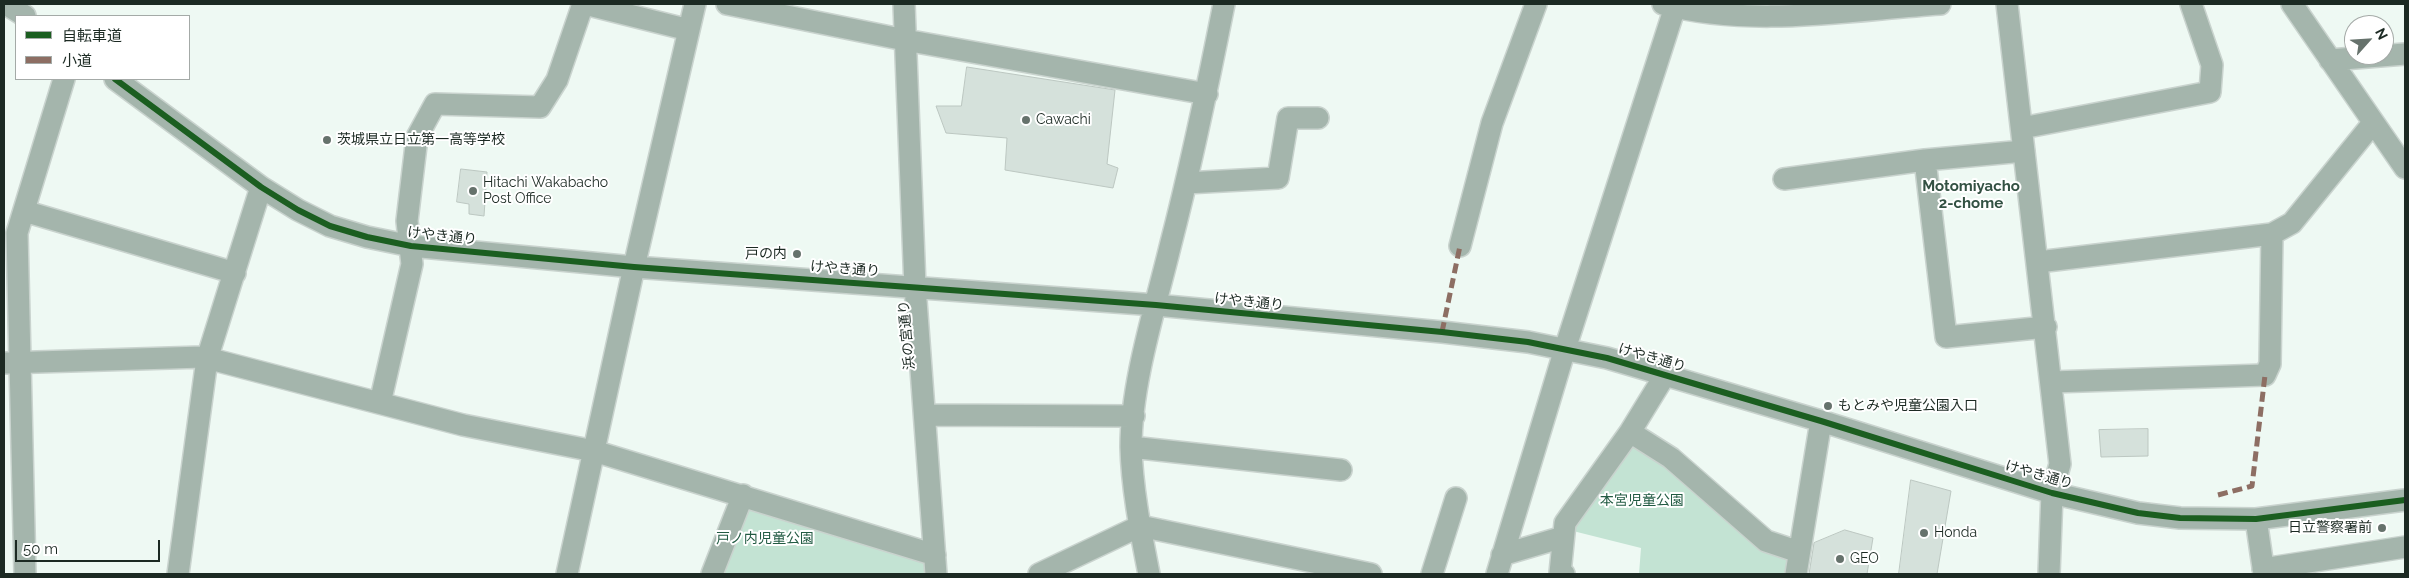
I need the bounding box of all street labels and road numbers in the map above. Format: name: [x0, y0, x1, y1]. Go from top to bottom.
street label: けやき通り: [406, 224, 478, 248]
street label: けやき通り: [809, 258, 881, 280]
street label: けやき通り: [1213, 290, 1285, 314]
street label: 浜の宮通り: [896, 299, 918, 371]
street label: けやき通り: [1616, 340, 1688, 376]
street label: けやき通り: [2003, 457, 2075, 493]

